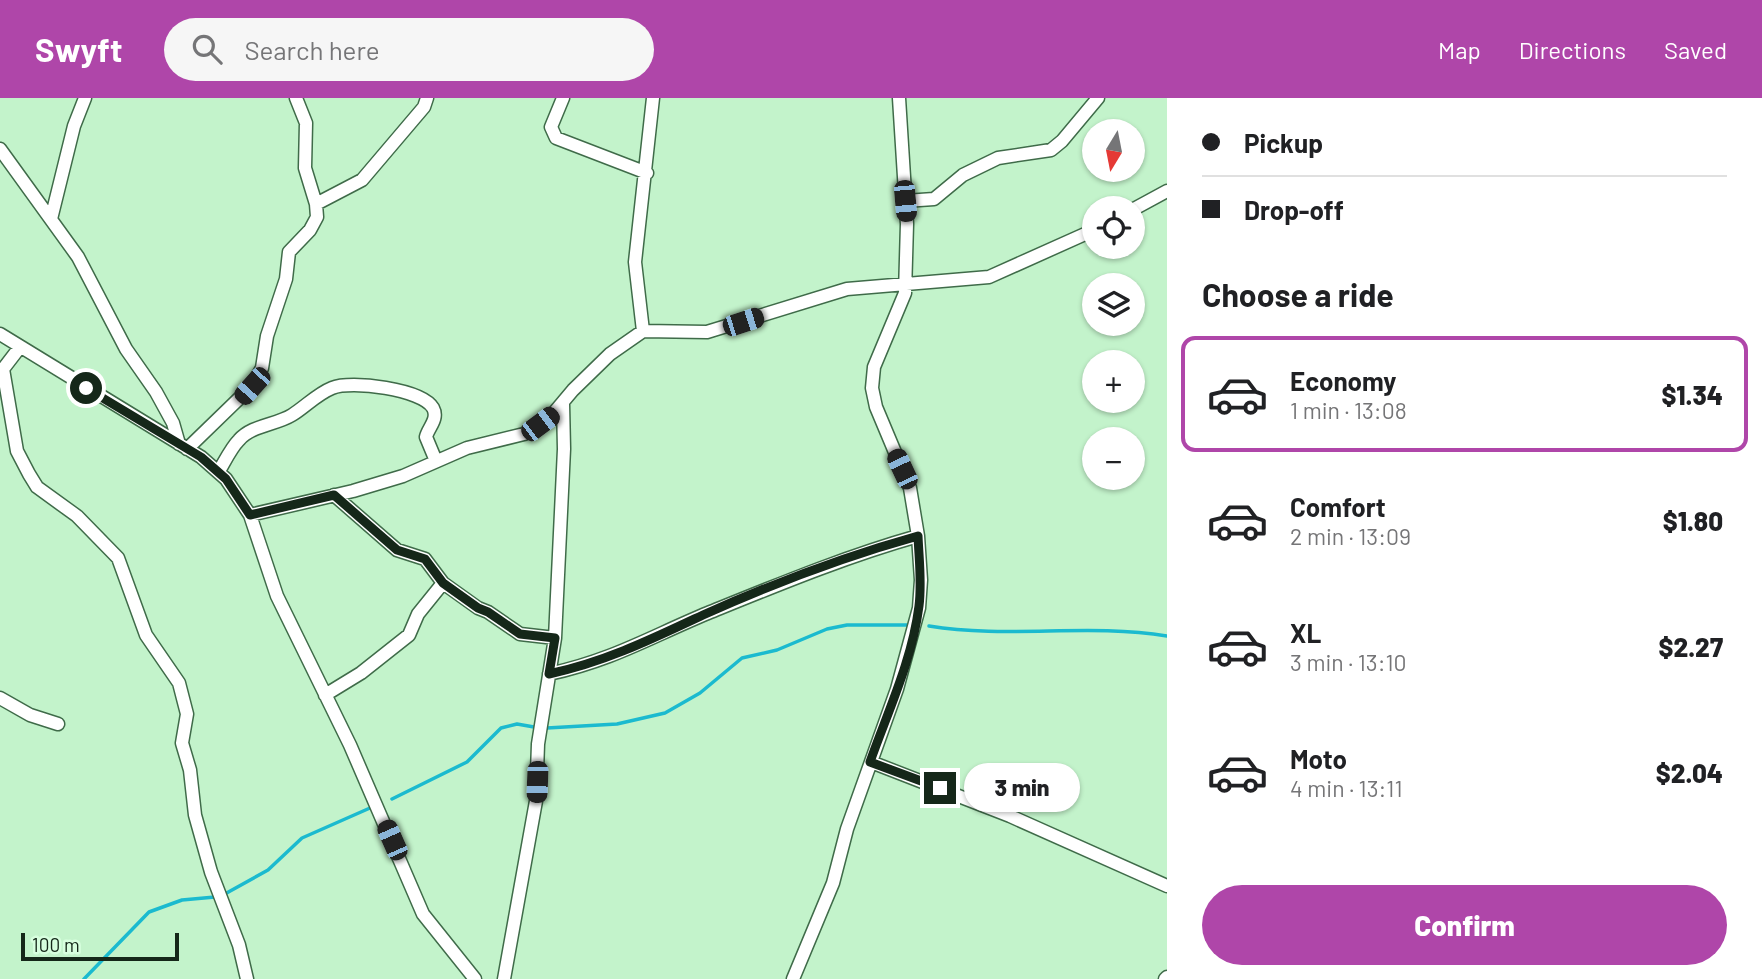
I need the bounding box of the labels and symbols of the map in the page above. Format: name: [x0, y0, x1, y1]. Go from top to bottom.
north arrow: [1082, 119, 1144, 182]
car: [893, 179, 918, 223]
car: [720, 306, 767, 338]
car: [231, 363, 274, 409]
route start: [70, 372, 102, 404]
car: [517, 403, 564, 445]
car: [884, 446, 921, 492]
car: [526, 761, 549, 803]
callout: 3 min: [964, 764, 1080, 812]
route end: [924, 772, 956, 804]
car: [374, 817, 411, 863]
scale bar: [21, 930, 178, 962]

